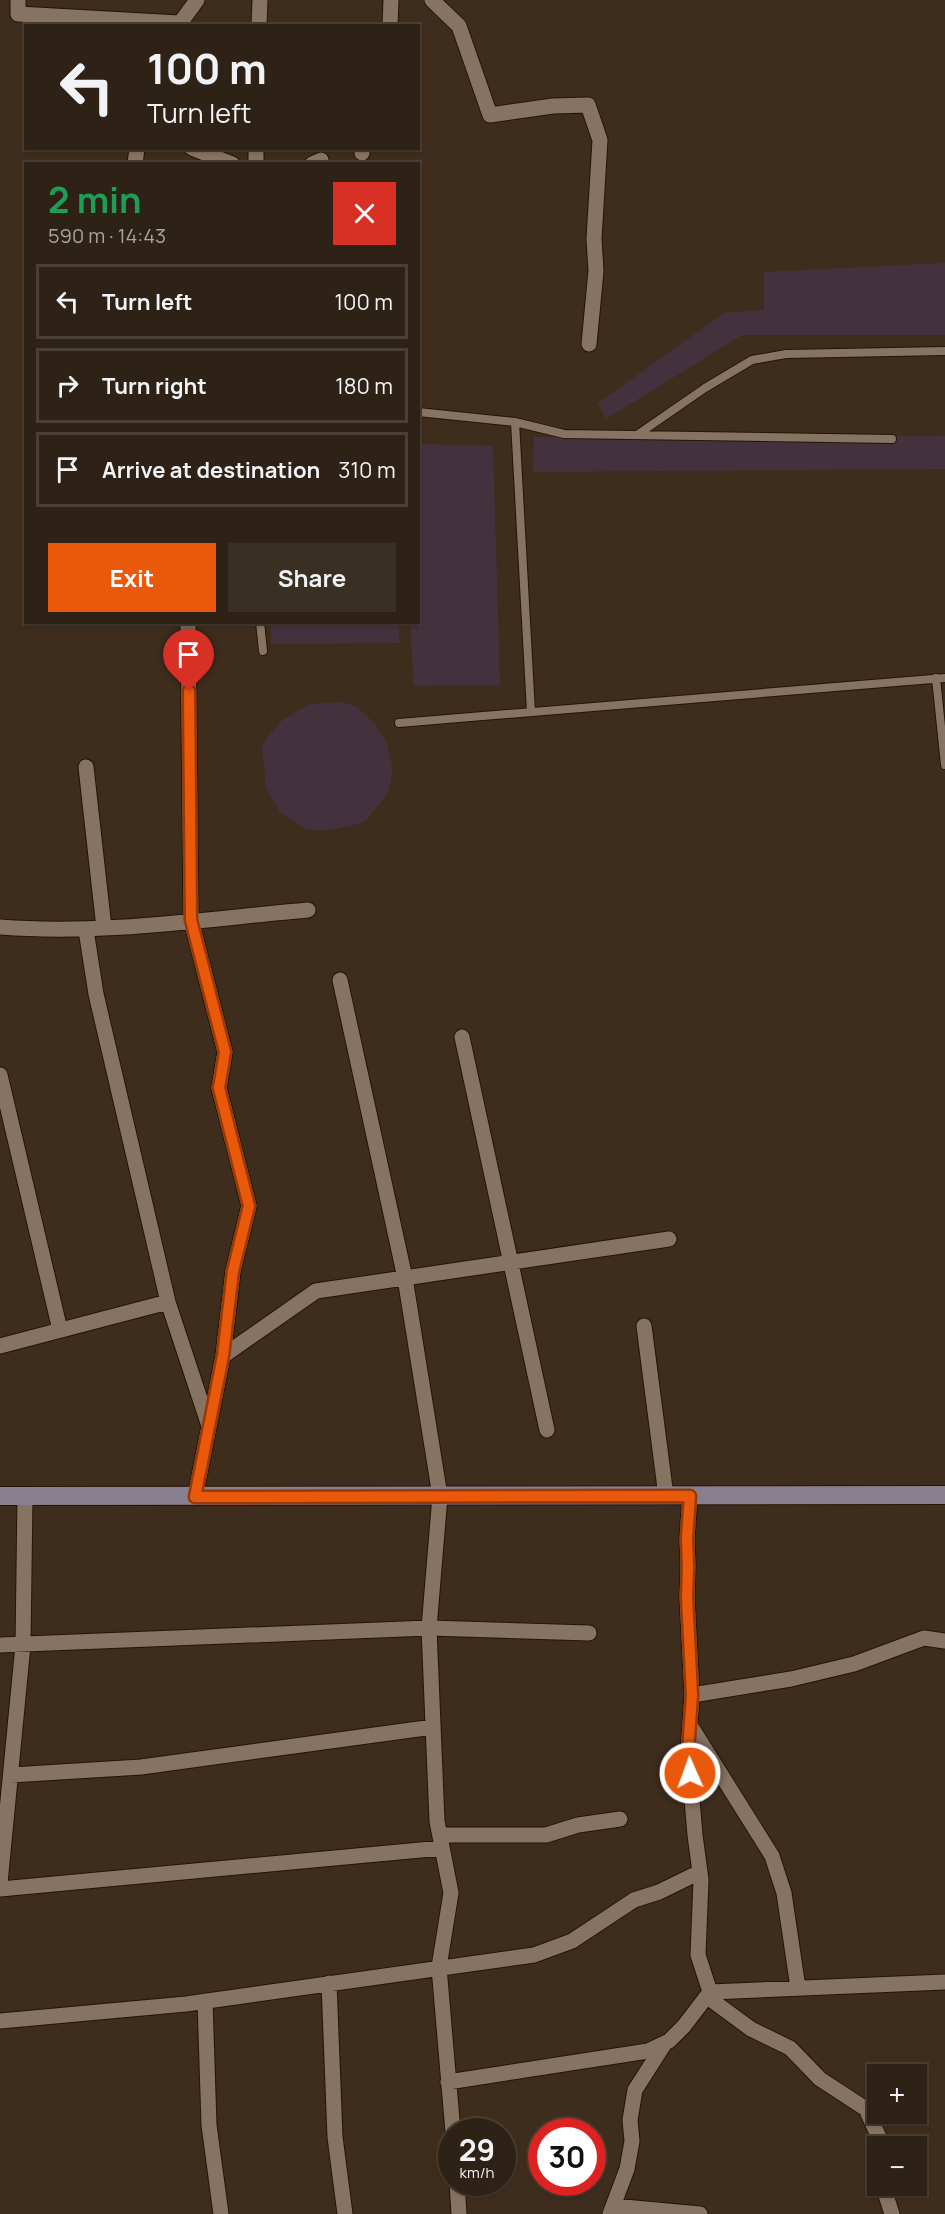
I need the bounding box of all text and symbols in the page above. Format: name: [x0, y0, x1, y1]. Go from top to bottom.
text: 100 m: [147, 39, 267, 97]
icon: left: [48, 48, 126, 126]
text: Turn left: [147, 94, 251, 131]
text: 2 min: [48, 175, 142, 224]
button: close: [333, 182, 396, 245]
text: 590 m · 14:43: [48, 222, 166, 249]
icon: left: [51, 285, 84, 318]
text: Turn left: [102, 287, 192, 317]
text: 100 m: [335, 287, 393, 317]
icon: right: [51, 369, 84, 402]
text: Turn right: [102, 371, 207, 401]
text: 180 m: [335, 371, 393, 401]
icon: arrive: [51, 453, 84, 486]
text: Arrive at destination: [102, 455, 320, 485]
text: 310 m: [338, 455, 396, 485]
button: Exit: [48, 543, 216, 612]
button: Share: [228, 543, 396, 612]
pin: [163, 629, 214, 691]
icon: arrive: [172, 638, 205, 671]
position arrow: [658, 1741, 722, 1805]
map controls: [867, 2064, 927, 2196]
button: +: [867, 2064, 927, 2124]
speed limit sign: 30: [528, 2118, 606, 2196]
text: 29: [459, 2129, 495, 2170]
button: −: [867, 2136, 927, 2196]
text: km/h: [460, 2162, 494, 2183]

